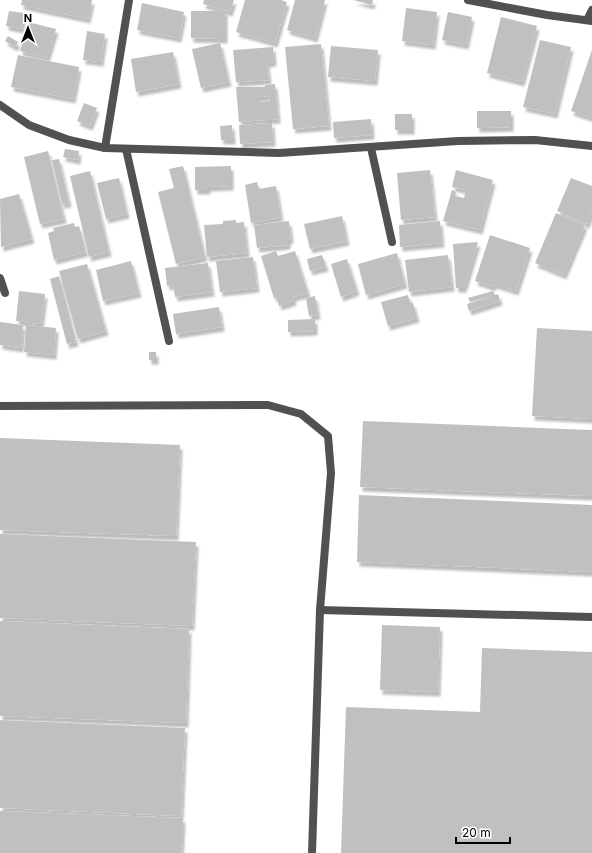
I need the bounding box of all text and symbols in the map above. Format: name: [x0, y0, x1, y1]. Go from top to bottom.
north arrow: [8, 8, 48, 48]
text: N: [24, 11, 32, 25]
scale bar: [456, 819, 510, 845]
text: 20 m: [462, 825, 491, 840]

